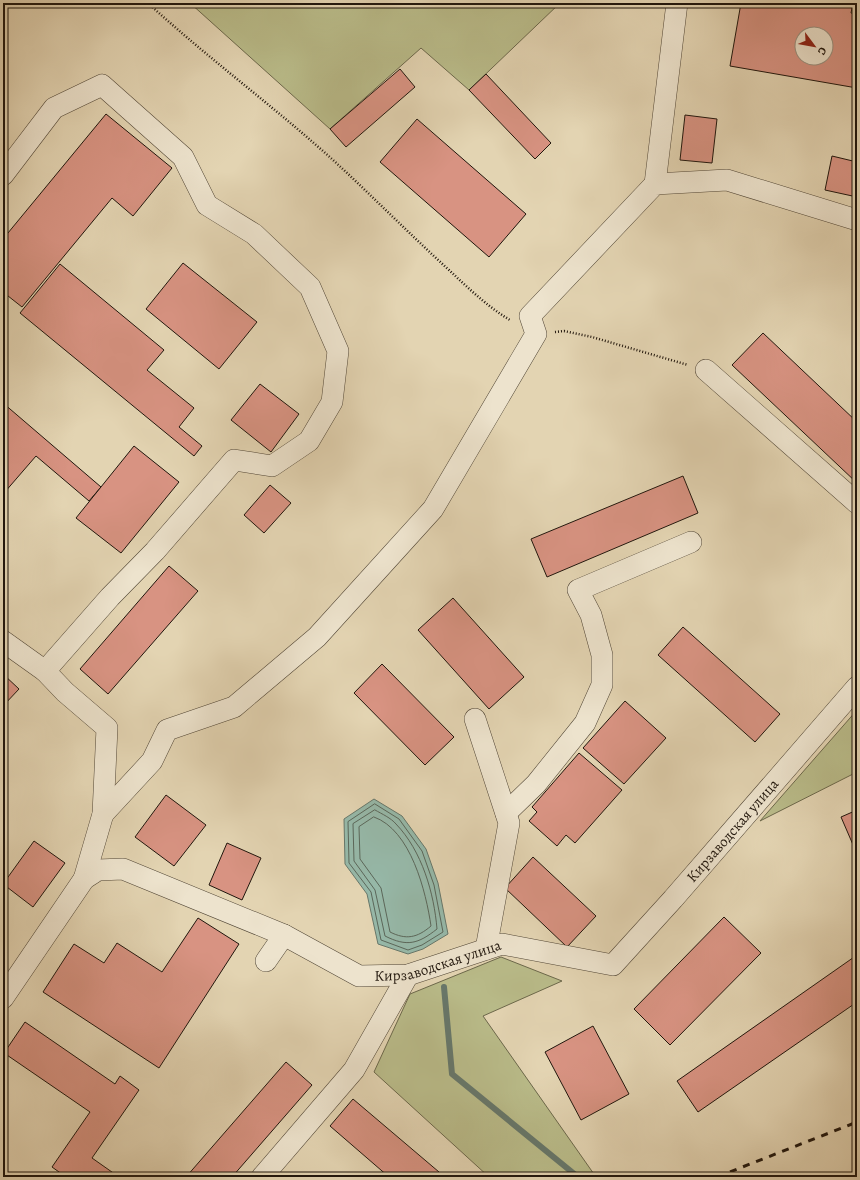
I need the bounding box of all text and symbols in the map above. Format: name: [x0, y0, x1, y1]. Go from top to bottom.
north arrow: [794, 26, 834, 66]
text: С: [814, 44, 830, 58]
street label: Кирзаводская улица: [682, 774, 783, 887]
street label: Кирзаводская улица: [374, 935, 504, 986]

